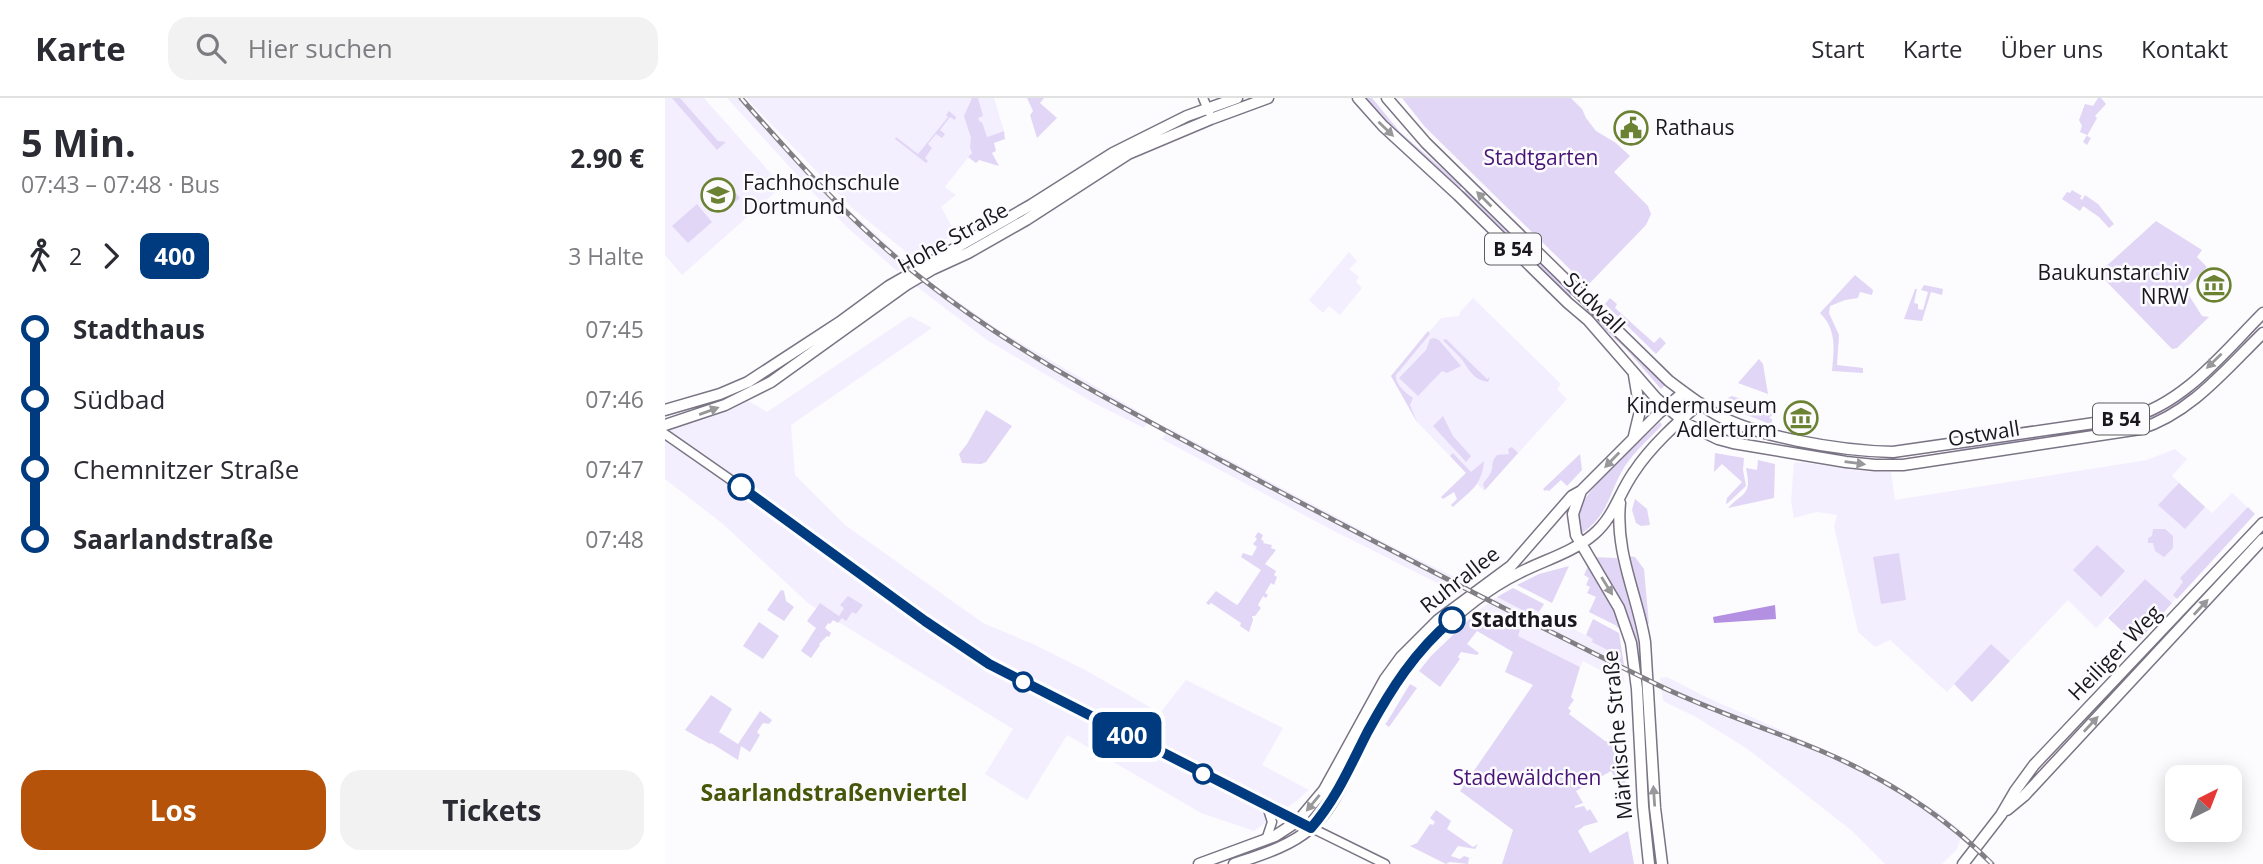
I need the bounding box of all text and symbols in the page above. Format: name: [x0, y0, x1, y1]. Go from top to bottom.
search box: [168, 17, 658, 80]
text: Karte: [35, 26, 126, 71]
icon: search: [192, 29, 230, 67]
text: Hier suchen: [248, 30, 393, 66]
text: Start: [1811, 32, 1865, 65]
text: Karte: [1903, 32, 1963, 65]
text: Über uns: [2001, 32, 2103, 65]
text: Kontakt: [2141, 32, 2228, 65]
public building icon: Rathaus: [1612, 109, 1650, 147]
place label: Rathaus: [1655, 113, 1735, 141]
text: 5 Min.: [21, 116, 136, 168]
one-way arrow: [1377, 121, 1394, 137]
text: 2.90 €: [570, 140, 644, 176]
park label: Stadtgarten: [1484, 143, 1598, 171]
text: 07:43 – 07:48 · Bus: [21, 168, 220, 200]
place label: Fachhochschule Dortmund: [743, 168, 900, 220]
school or university icon: Fachhochschule Dortmund: [699, 176, 737, 214]
one-way arrow: [1475, 191, 1492, 208]
street label: Hohe Straße: [892, 195, 1013, 279]
road number: B 54: [1485, 234, 1541, 265]
icon: walk: [21, 237, 59, 275]
icon: forward: [92, 237, 130, 275]
text: 400: [154, 239, 195, 272]
text: 2: [69, 240, 82, 272]
text: 3 Halte: [568, 240, 644, 272]
place label: Baukunstarchiv NRW: [2038, 258, 2190, 310]
street label: Südwall: [1558, 266, 1631, 339]
museum icon: Baukunstarchiv NRW: [2195, 266, 2233, 304]
text: Stadthaus: [73, 311, 205, 347]
text: 07:45: [585, 313, 644, 345]
one-way arrow: [2206, 353, 2223, 369]
text: Südbad: [73, 381, 165, 417]
text: 07:46: [585, 383, 644, 415]
place label: Kindermuseum Adlerturm: [1626, 391, 1777, 443]
museum icon: Kindermuseum Adlerturm: [1782, 399, 1820, 437]
road number: B 54: [2093, 404, 2149, 434]
one-way arrow: [699, 405, 720, 416]
street label: Ostwall: [1946, 414, 2022, 453]
text: Chemnitzer Straße: [73, 451, 299, 487]
one-way arrow: [1603, 451, 1620, 468]
text: 07:47: [585, 453, 644, 485]
one-way arrow: [1845, 458, 1867, 469]
unlabelled marker: [728, 474, 754, 500]
text: Saarlandstraße: [73, 521, 273, 557]
text: 07:48: [585, 523, 644, 555]
street label: Ruhrallee: [1414, 539, 1505, 619]
one-way arrow: [1600, 576, 1613, 595]
street label: Heiliger Weg: [2061, 598, 2167, 706]
one-way arrow: [2193, 598, 2210, 615]
place label: Stadthaus: [1471, 605, 1578, 633]
marker: Stadthaus: [1439, 607, 1465, 633]
street label: Märkische Straße: [1596, 649, 1638, 821]
unlabelled marker: [1013, 672, 1033, 692]
line badge: 400: [1087, 712, 1167, 758]
one-way arrow: [2082, 716, 2098, 733]
text: 400: [1106, 718, 1148, 751]
park label: Stadewäldchen: [1452, 763, 1602, 791]
unlabelled marker: [1193, 764, 1213, 784]
north arrow: [2165, 765, 2242, 842]
map controls: [2165, 765, 2242, 842]
button: Los: [21, 770, 326, 850]
button: Tickets: [340, 770, 644, 850]
district label: Saarlandstraßenviertel: [700, 776, 968, 808]
one-way arrow: [1649, 785, 1660, 807]
one-way arrow: [1306, 794, 1321, 811]

